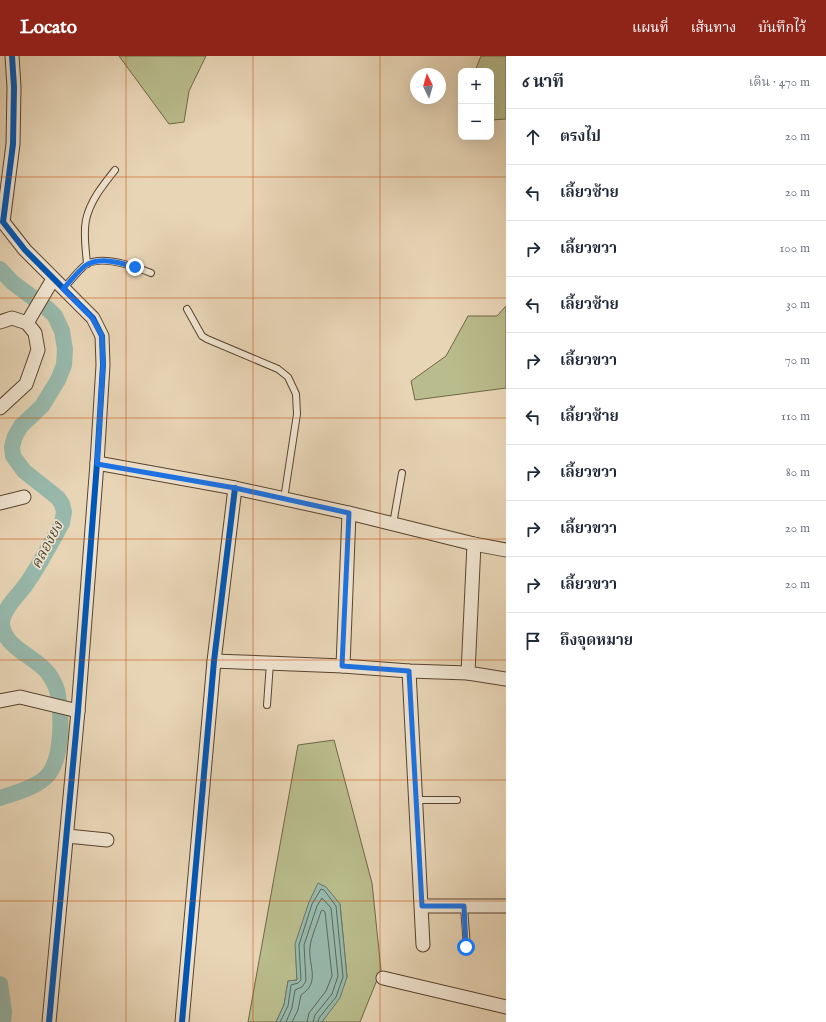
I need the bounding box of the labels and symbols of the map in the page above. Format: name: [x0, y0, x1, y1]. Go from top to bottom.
north arrow: [410, 68, 446, 104]
route end: [126, 258, 144, 276]
water label: คลองยง: [27, 518, 68, 572]
route start: [457, 938, 475, 956]

